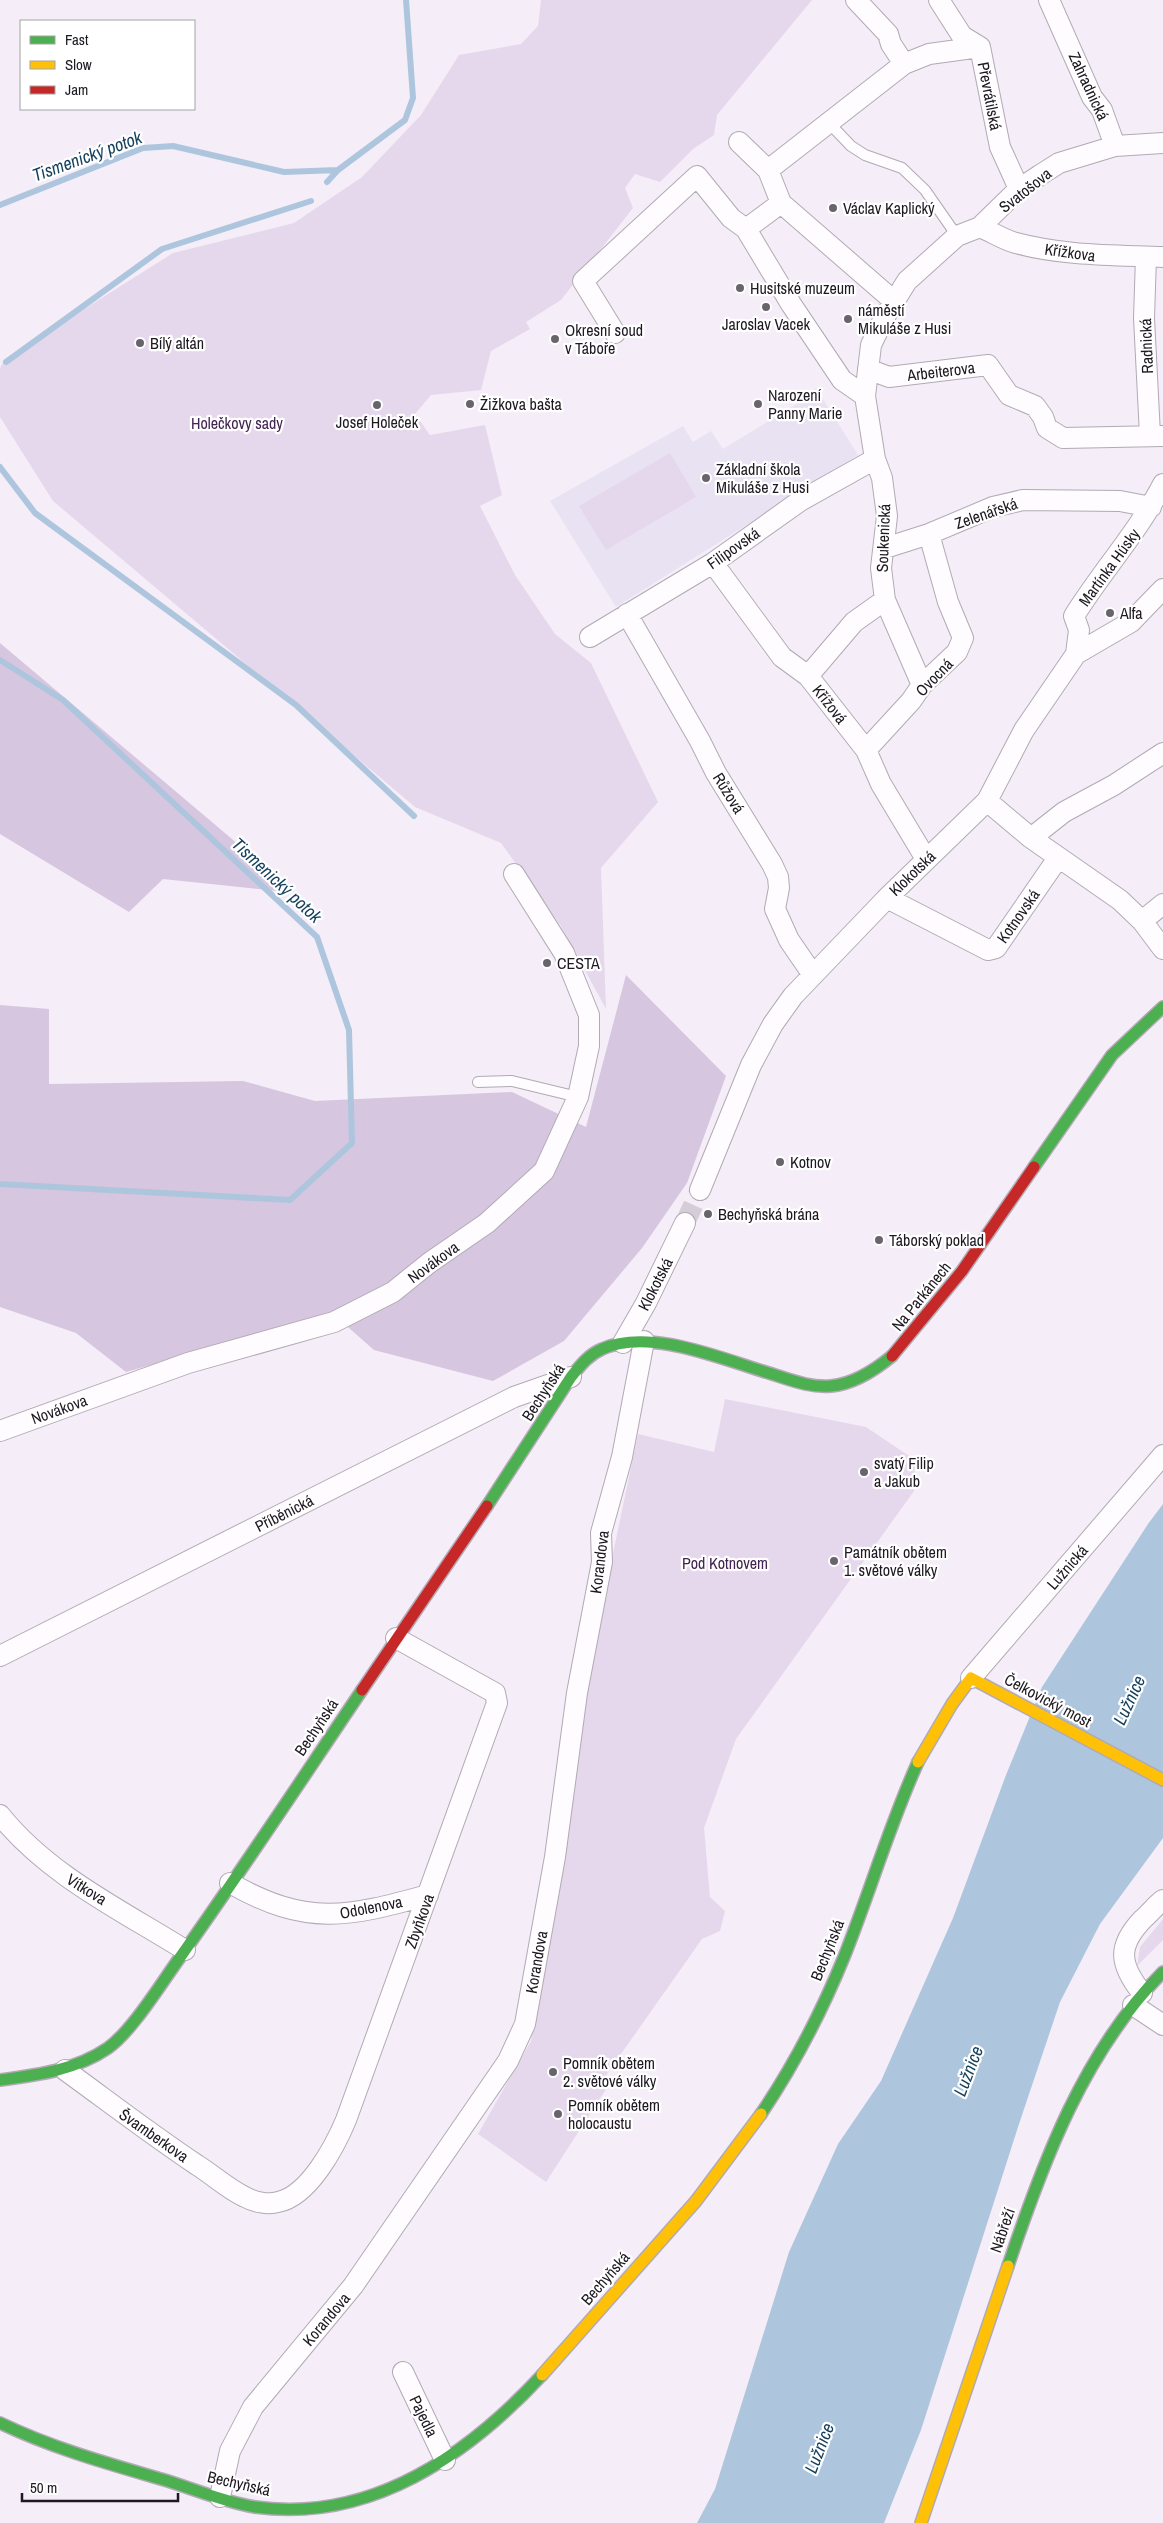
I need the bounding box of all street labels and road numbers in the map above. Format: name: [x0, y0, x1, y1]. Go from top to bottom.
street label: Zahradnická: [1064, 48, 1115, 124]
street label: Převrátilská: [973, 60, 1008, 133]
street label: Svatošova: [994, 162, 1056, 218]
street label: Křížkova: [1043, 238, 1097, 267]
street label: Radnická: [1134, 317, 1158, 374]
street label: Arbeiterova: [905, 356, 977, 386]
street label: Zelenářská: [952, 492, 1021, 534]
street label: Soukenická: [871, 503, 895, 573]
street label: Filipovská: [702, 521, 764, 574]
street label: Martínka Húsky: [1073, 523, 1145, 610]
street label: Ovocná: [910, 653, 958, 701]
street label: Křížová: [808, 680, 853, 729]
street label: Růžová: [708, 768, 750, 818]
street label: Klokotská: [884, 845, 941, 901]
street label: Kotnovská: [991, 884, 1045, 947]
street label: Novákova: [403, 1236, 464, 1288]
street label: Klokotská: [632, 1253, 678, 1314]
street label: Na Parkánech: [886, 1257, 956, 1335]
street label: Bechyňská: [516, 1359, 570, 1425]
street label: Novákova: [28, 1388, 91, 1429]
street label: Příběnická: [251, 1489, 318, 1537]
street label: Korandova: [584, 1528, 614, 1595]
street label: Lužnická: [1041, 1539, 1093, 1594]
street label: Čelkovický most: [1001, 1668, 1096, 1732]
street label: Bechyňská: [289, 1694, 343, 1760]
street label: Vítkova: [63, 1868, 112, 1910]
street label: Odolenova: [338, 1890, 405, 1924]
street label: Zbyňkova: [399, 1890, 439, 1951]
street label: Bechyňská: [805, 1915, 849, 1984]
street label: Korandova: [520, 1928, 552, 1995]
street label: Švamberkova: [115, 2103, 194, 2167]
street label: Nábřeží: [984, 2204, 1020, 2255]
street label: Bechyňská: [576, 2246, 635, 2309]
street label: Korandova: [297, 2287, 355, 2350]
street label: Pajedla: [405, 2392, 444, 2441]
street label: Bechyňská: [205, 2465, 273, 2501]

